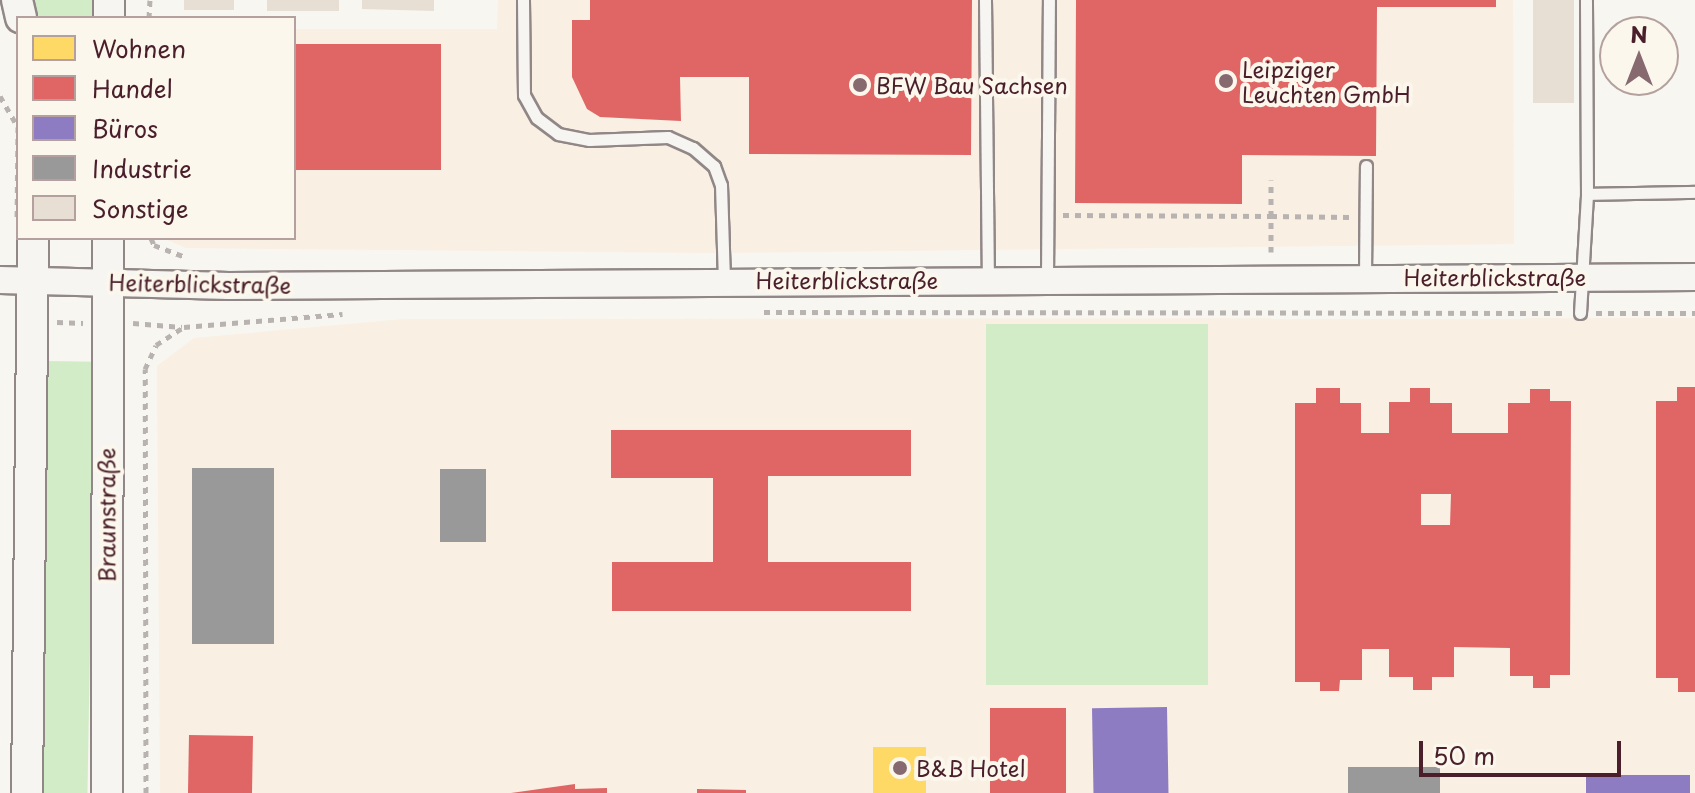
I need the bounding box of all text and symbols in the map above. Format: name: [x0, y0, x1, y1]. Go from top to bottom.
legend: [16, 16, 296, 240]
north arrow: [1599, 16, 1679, 96]
text: N: [1630, 17, 1648, 50]
text: Wohnen: [92, 30, 186, 66]
place label: Leipziger Leuchten GmbH: [1242, 55, 1411, 106]
text: Handel: [92, 70, 173, 106]
place label: BFW Bau Sachsen: [876, 72, 1068, 98]
marker: Leipziger Leuchten GmbH: [1217, 72, 1235, 90]
marker: BFW Bau Sachsen: [851, 76, 869, 94]
text: Büros: [92, 110, 158, 146]
text: Industrie: [92, 150, 192, 186]
text: Sonstige: [92, 190, 188, 226]
street label: Heiterblickstraße: [1404, 264, 1586, 290]
street label: Heiterblickstraße: [756, 267, 938, 293]
street label: Heiterblickstraße: [109, 268, 291, 298]
street label: Braunstraße: [93, 448, 119, 582]
scale bar: [1423, 725, 1625, 775]
text: 50 m: [1433, 737, 1495, 773]
place label: B&B Hotel: [916, 755, 1025, 781]
marker: B&B Hotel: [891, 759, 909, 777]

